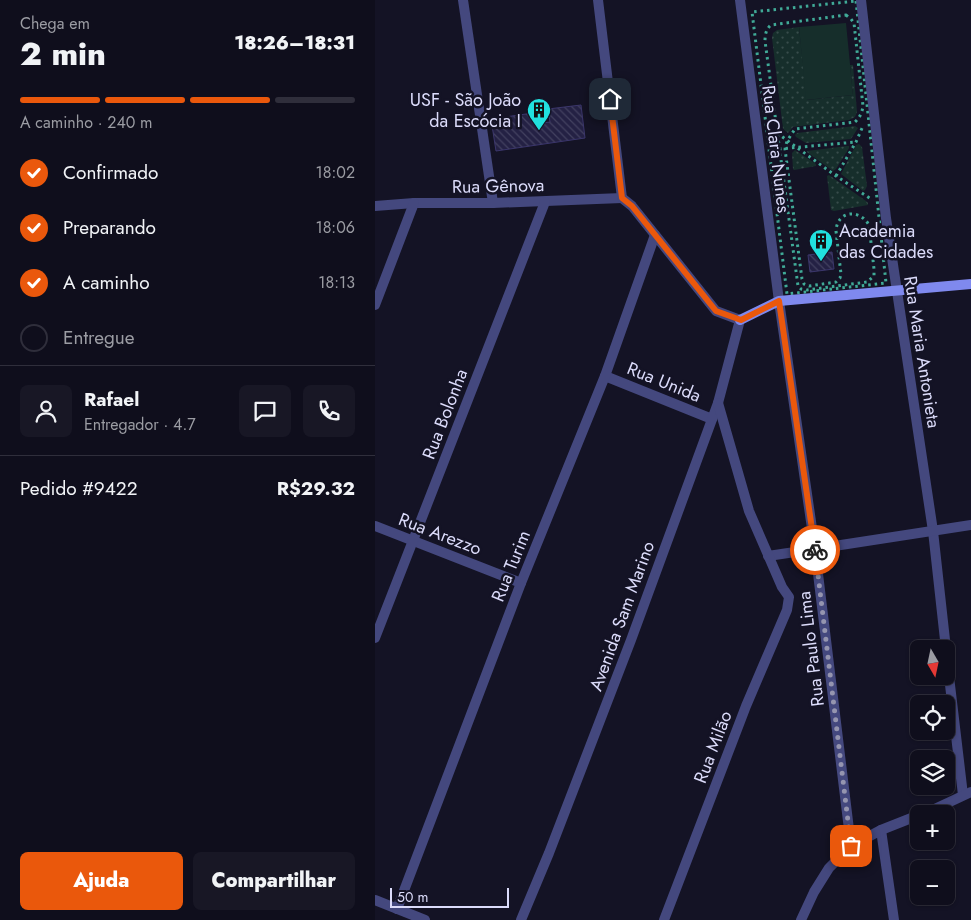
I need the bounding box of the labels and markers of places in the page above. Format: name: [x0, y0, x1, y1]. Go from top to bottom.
pin: [589, 78, 631, 120]
place label: USF - São João da Escócia I: [410, 87, 521, 134]
building icon: USF - São João da Escócia I: [526, 97, 552, 131]
place label: Academia das Cidades: [839, 218, 933, 265]
building icon: Academia das Cidades: [808, 228, 834, 262]
pin: [830, 825, 872, 867]

